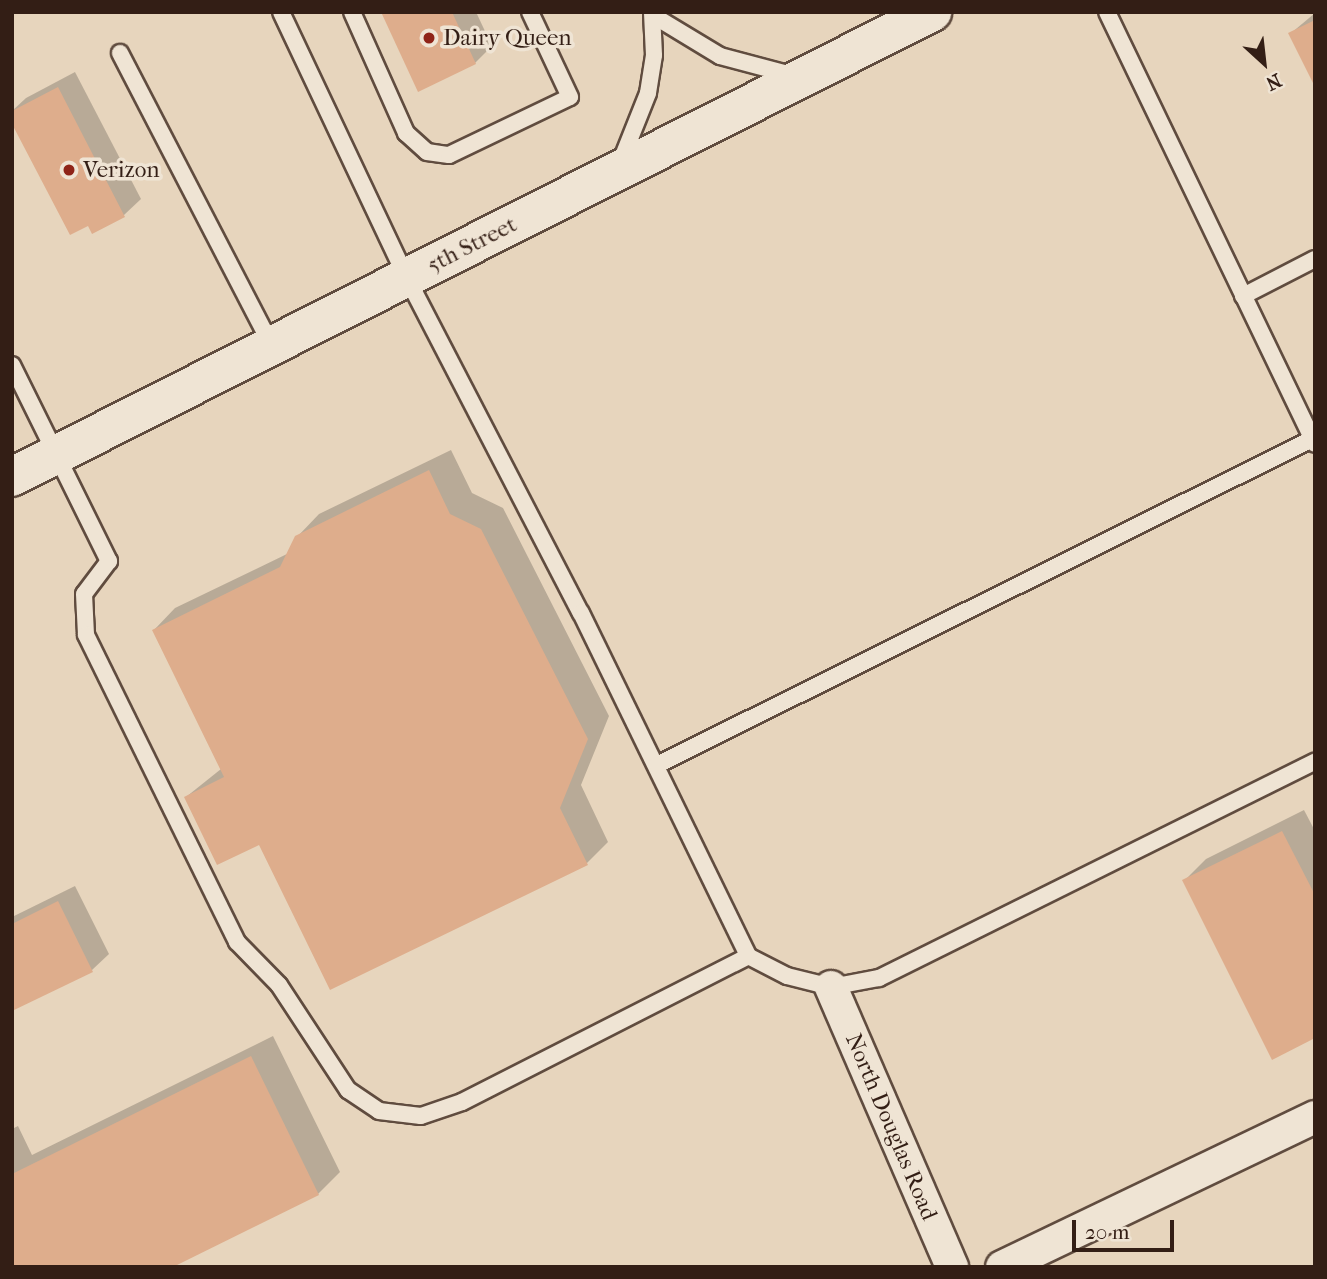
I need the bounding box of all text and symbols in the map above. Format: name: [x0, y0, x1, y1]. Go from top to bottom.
place label: Dairy Queen: [443, 24, 572, 52]
north arrow: [1229, 28, 1299, 98]
marker: Dairy Queen: [421, 30, 437, 46]
text: N: [1262, 69, 1285, 95]
place label: Verizon: [83, 156, 160, 184]
marker: Verizon: [61, 162, 77, 178]
street label: 5th Street: [423, 211, 521, 279]
street label: North Douglas Road: [839, 1029, 943, 1225]
scale bar: [1075, 1206, 1176, 1250]
text: 20 m: [1085, 1220, 1129, 1244]

